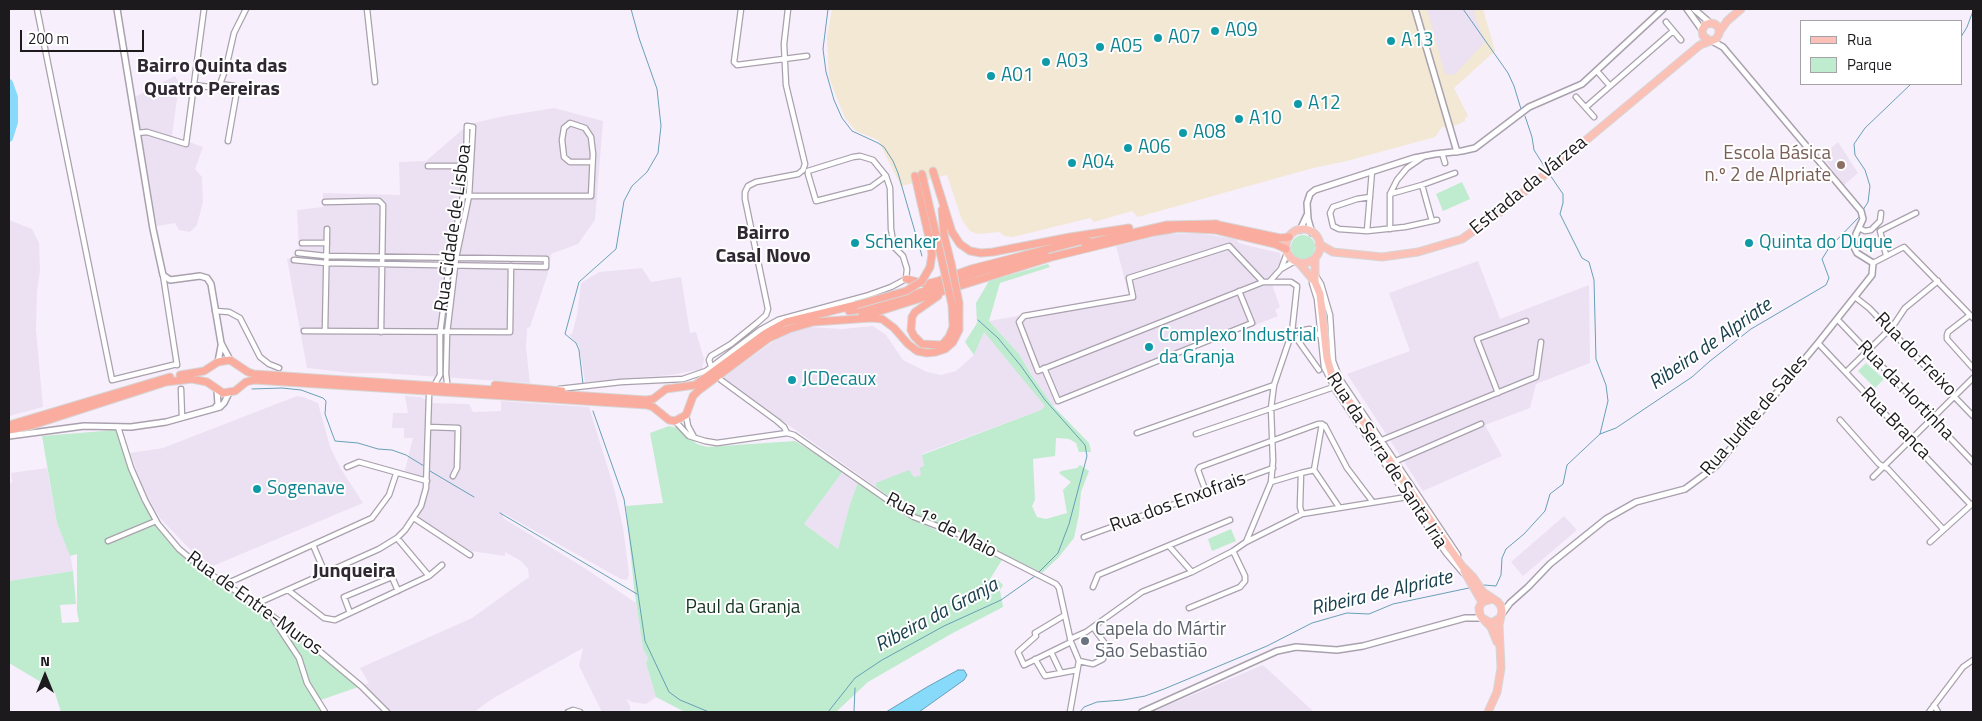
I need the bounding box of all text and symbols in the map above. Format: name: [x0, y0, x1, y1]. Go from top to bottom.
scale bar: [22, 20, 146, 52]
place label: A09: [1225, 20, 1258, 42]
legend: [1800, 20, 1962, 85]
marker: A09: [1209, 25, 1221, 37]
text: 200 m: [28, 27, 69, 50]
place label: A07: [1168, 27, 1201, 49]
text: Rua: [1847, 28, 1872, 51]
place label: A13: [1401, 30, 1434, 52]
marker: A07: [1152, 32, 1164, 44]
marker: A13: [1385, 35, 1397, 47]
place label: A05: [1110, 36, 1143, 58]
marker: A05: [1094, 41, 1106, 53]
place label: A03: [1056, 51, 1089, 73]
text: Parque: [1847, 53, 1892, 76]
district label: Bairro Quinta das Quatro Pereiras: [137, 55, 287, 102]
marker: A03: [1040, 56, 1052, 68]
place label: A01: [1001, 65, 1034, 87]
marker: A01: [985, 70, 997, 82]
place label: A12: [1308, 93, 1341, 115]
marker: A12: [1292, 98, 1304, 110]
place label: A10: [1249, 108, 1282, 130]
marker: A10: [1233, 113, 1245, 125]
place label: A08: [1193, 122, 1226, 144]
marker: A08: [1177, 127, 1189, 139]
street label: Estrada da Várzea: [1466, 132, 1592, 240]
place label: A06: [1138, 137, 1171, 159]
marker: A06: [1122, 142, 1134, 154]
street label: Rua Cidade de Lisboa: [431, 143, 477, 313]
place label: Escola Básica n.º 2 de Alpriate: [1704, 143, 1831, 187]
place label: A04: [1082, 152, 1115, 174]
marker: A04: [1066, 157, 1078, 169]
marker: Escola Básica n.º 2 de Alpriate: [1835, 159, 1847, 171]
district label: Bairro Casal Novo: [715, 222, 811, 269]
place label: Schenker: [865, 232, 939, 254]
place label: Quinta do Duque: [1759, 232, 1893, 254]
marker: Schenker: [849, 237, 861, 249]
marker: Quinta do Duque: [1743, 237, 1755, 249]
water label: Ribeira de Alpriate: [1645, 294, 1777, 396]
street label: Rua do Freixo: [1869, 308, 1961, 402]
place label: Complexo Industrial da Granja: [1159, 325, 1317, 369]
street label: Rua da Hortinha: [1852, 337, 1958, 445]
marker: Complexo Industrial da Granja: [1143, 341, 1155, 353]
street label: Rua Judite de Sales: [1696, 351, 1814, 481]
place label: JCDecaux: [802, 369, 876, 391]
street label: Rua da Serra de Santa Iria: [1321, 369, 1451, 553]
marker: JCDecaux: [786, 374, 798, 386]
street label: Rua Branca: [1855, 383, 1935, 465]
street label: Rua dos Enxofrais: [1107, 468, 1249, 538]
place label: Sogenave: [267, 478, 345, 500]
marker: Sogenave: [251, 483, 263, 495]
street label: Rua 1º de Maio: [882, 488, 1000, 564]
street label: Rua de Entre-Muros: [182, 547, 326, 661]
district label: Junqueira: [312, 560, 396, 584]
water label: Ribeira de Alpriate: [1309, 566, 1455, 622]
water label: Ribeira da Granja: [872, 574, 1002, 658]
park label: Paul da Granja: [686, 597, 800, 619]
place label: Capela do Mártir São Sebastião: [1095, 619, 1226, 663]
marker: Capela do Mártir São Sebastião: [1079, 635, 1091, 647]
text: N: [40, 650, 50, 671]
north arrow: [20, 651, 70, 701]

